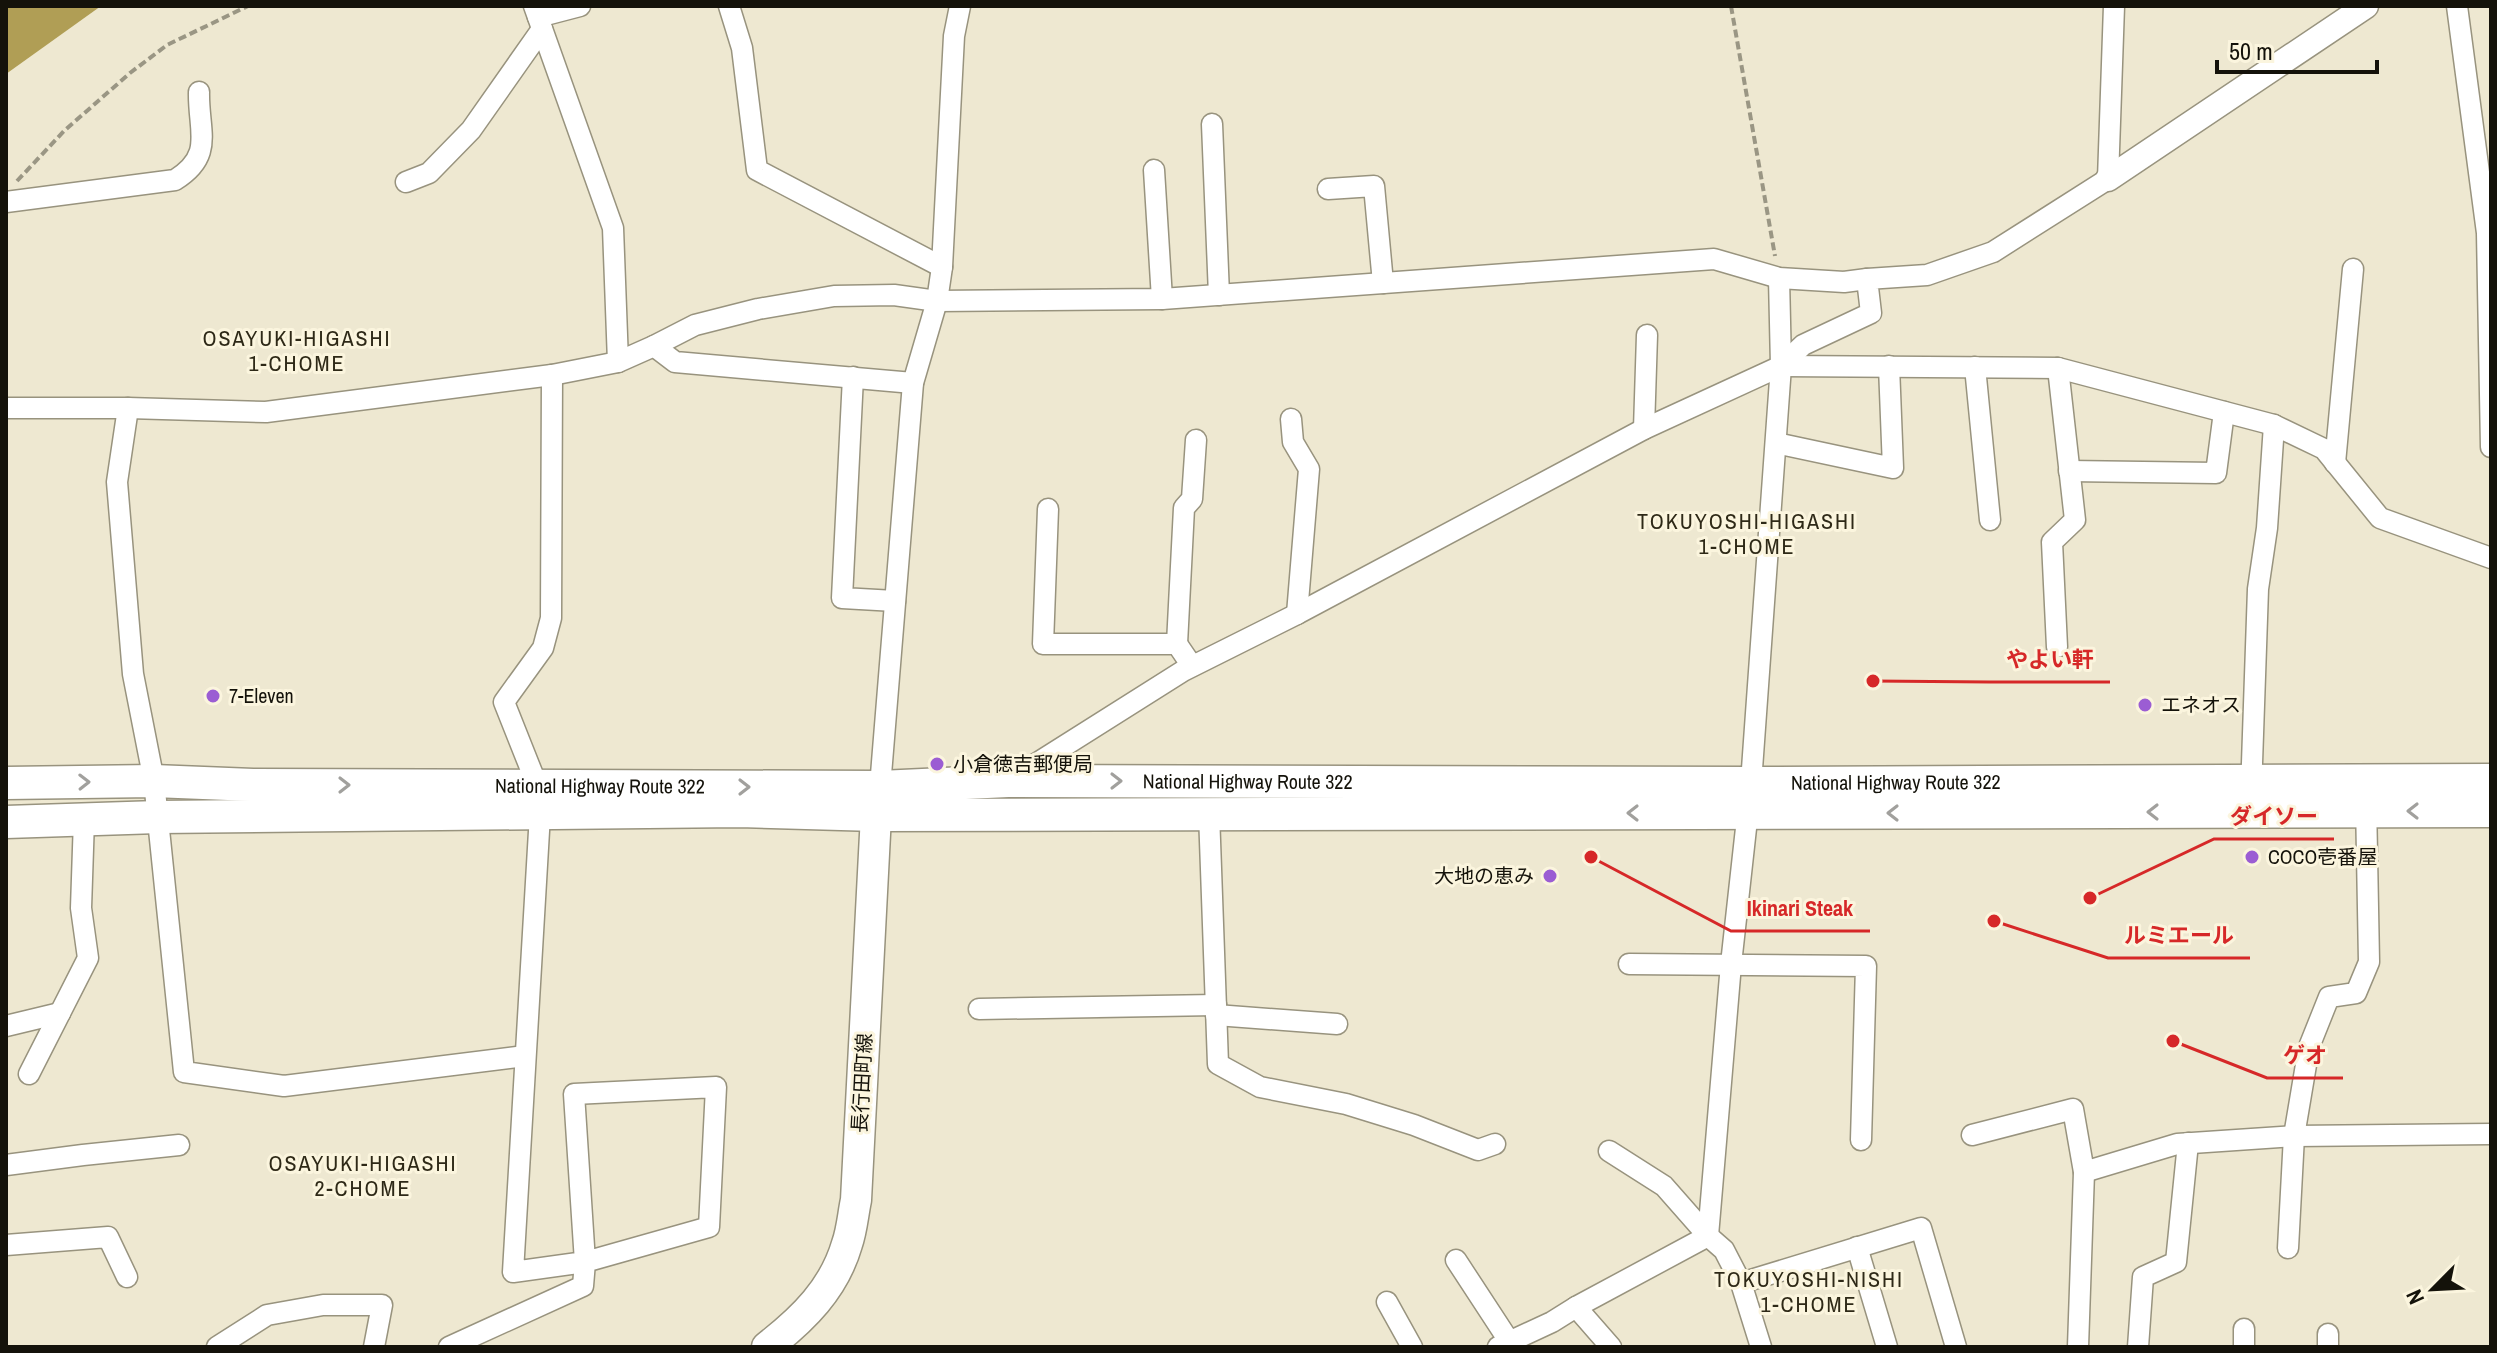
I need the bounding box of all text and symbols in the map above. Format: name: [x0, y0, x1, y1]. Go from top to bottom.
scale bar: [2217, 24, 2377, 74]
text: 50 m: [2229, 35, 2273, 67]
district label: OSAYUKI-HIGASHI 1-CHOME: [202, 323, 392, 378]
district label: TOKUYOSHI-HIGASHI 1-CHOME: [1637, 506, 1857, 561]
callout: やよい軒: [1990, 636, 2110, 682]
text: やよい軒: [2006, 644, 2094, 674]
place label: 7-Eleven: [229, 682, 294, 709]
marker: 7-Eleven: [204, 687, 222, 705]
place label: エネオス: [2161, 691, 2241, 718]
marker: エネオス: [2136, 696, 2154, 714]
place label: 小倉徳吉郵便局: [953, 750, 1093, 777]
marker: 小倉徳吉郵便局: [928, 755, 946, 773]
street label: National Highway Route 322: [1143, 767, 1353, 795]
street label: National Highway Route 322: [1791, 768, 2001, 796]
street label: National Highway Route 322: [495, 772, 705, 799]
one-way arrow: [1110, 772, 1123, 790]
one-way arrow: [78, 773, 91, 791]
one-way arrow: [338, 776, 351, 794]
one-way arrow: [738, 778, 751, 795]
callout: ダイソー: [2214, 793, 2334, 839]
text: ダイソー: [2230, 801, 2318, 831]
one-way arrow: [2406, 802, 2419, 820]
one-way arrow: [2146, 803, 2159, 821]
one-way arrow: [1626, 804, 1639, 822]
one-way arrow: [1886, 804, 1899, 822]
place label: COCO壱番屋: [2268, 843, 2377, 870]
marker: COCO壱番屋: [2243, 848, 2261, 866]
place label: 大地の恵み: [1434, 862, 1534, 889]
marker: 大地の恵み: [1541, 867, 1559, 885]
callout: Ikinari Steak: [1731, 885, 1870, 931]
text: Ikinari Steak: [1747, 893, 1854, 923]
callout: ルミエール: [2108, 912, 2250, 958]
text: ルミエール: [2124, 920, 2234, 950]
street label: 長行田町線: [845, 1032, 878, 1134]
callout: ゲオ: [2267, 1032, 2343, 1078]
text: ゲオ: [2283, 1040, 2327, 1070]
district label: OSAYUKI-HIGASHI 2-CHOME: [268, 1148, 458, 1203]
north arrow: [2393, 1249, 2473, 1329]
district label: TOKUYOSHI-NISHI 1-CHOME: [1714, 1264, 1904, 1319]
text: N: [2398, 1285, 2431, 1309]

